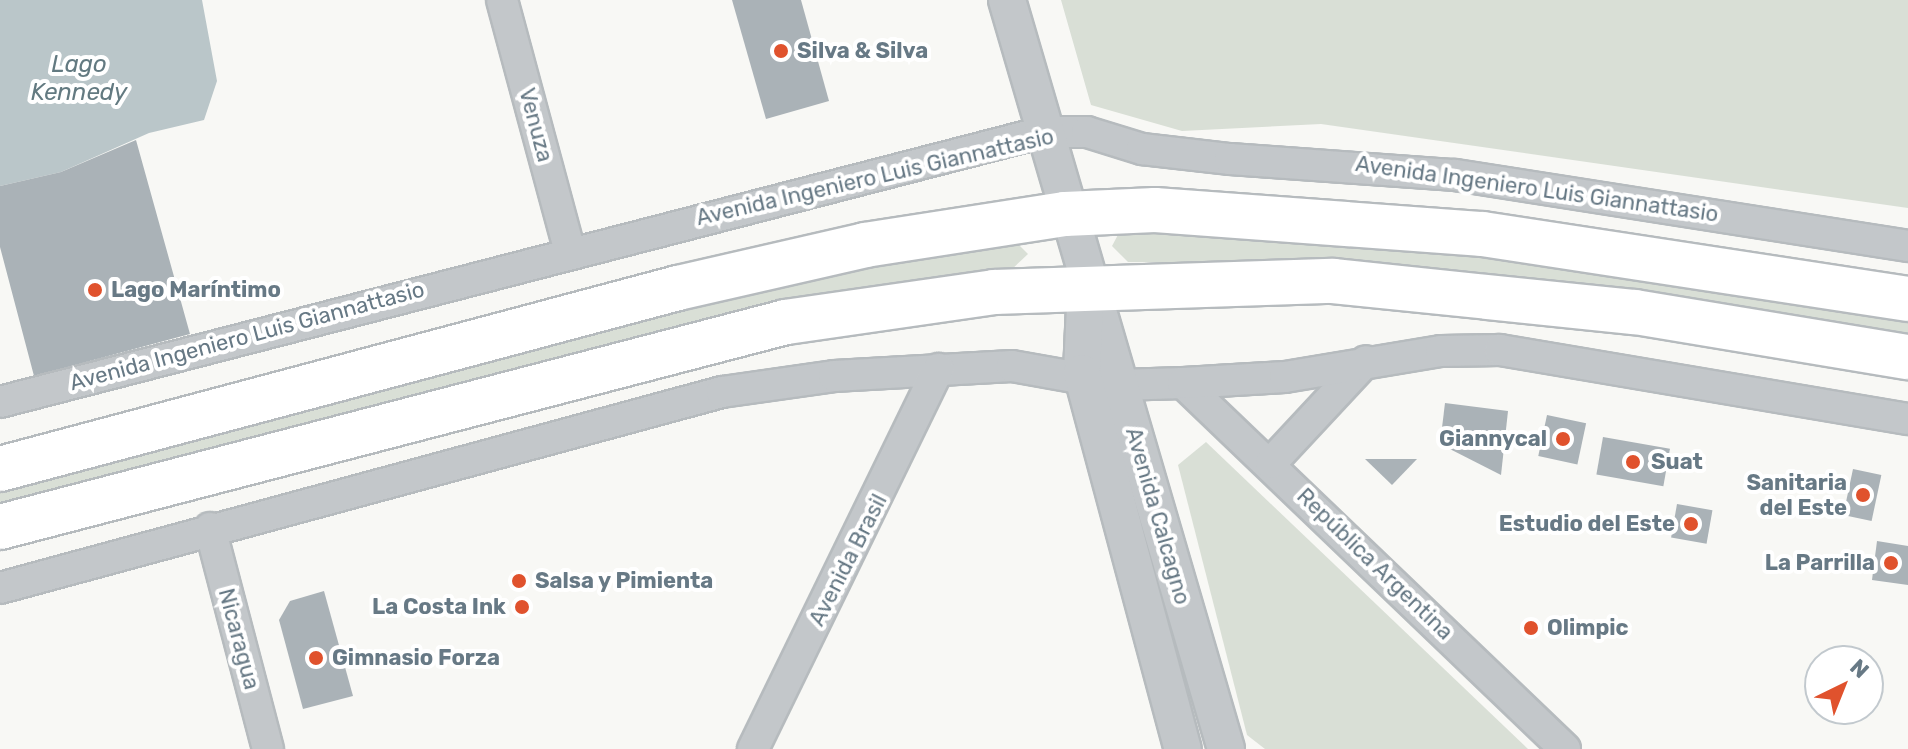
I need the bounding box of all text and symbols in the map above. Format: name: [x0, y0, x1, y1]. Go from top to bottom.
place label: Silva & Silva: [797, 38, 928, 64]
marker: Silva & Silva: [772, 42, 790, 60]
water label: Lago Kennedy: [31, 51, 127, 107]
street label: Venuza: [513, 85, 559, 165]
street label: Avenida Ingeniero Luis Giannattasio: [694, 123, 1056, 231]
street label: Avenida Ingeniero Luis Giannattasio: [1354, 150, 1720, 228]
street label: Avenida Ingeniero Luis Giannattasio: [67, 276, 427, 396]
place label: Lago Maríntimo: [111, 277, 281, 303]
marker: Lago Maríntimo: [86, 281, 104, 299]
street label: Avenida Calcagno: [1120, 424, 1196, 608]
place label: Giannycal: [1439, 426, 1547, 452]
marker: Giannycal: [1554, 430, 1572, 448]
place label: Suat: [1651, 449, 1703, 475]
marker: Suat: [1622, 451, 1644, 473]
place label: Sanitaria del Este: [1746, 469, 1847, 520]
street label: República Argentina: [1291, 483, 1459, 645]
marker: Sanitaria del Este: [1854, 486, 1872, 504]
street label: Avenida Brasil: [803, 490, 893, 630]
place label: Estudio del Este: [1499, 511, 1675, 537]
marker: Estudio del Este: [1682, 515, 1700, 533]
place label: La Parrilla: [1765, 550, 1875, 576]
marker: La Parrilla: [1882, 554, 1900, 572]
place label: Salsa y Pimienta: [535, 568, 714, 594]
marker: Salsa y Pimienta: [510, 572, 528, 590]
street label: Nicaragua: [213, 585, 265, 693]
place label: La Costa Ink: [372, 594, 506, 620]
marker: La Costa Ink: [513, 598, 531, 616]
place label: Olimpic: [1547, 615, 1629, 641]
marker: Olimpic: [1522, 619, 1540, 637]
place label: Gimnasio Forza: [332, 645, 500, 671]
north arrow: [1804, 645, 1884, 725]
marker: Gimnasio Forza: [307, 649, 325, 667]
text: N: [1844, 653, 1874, 684]

